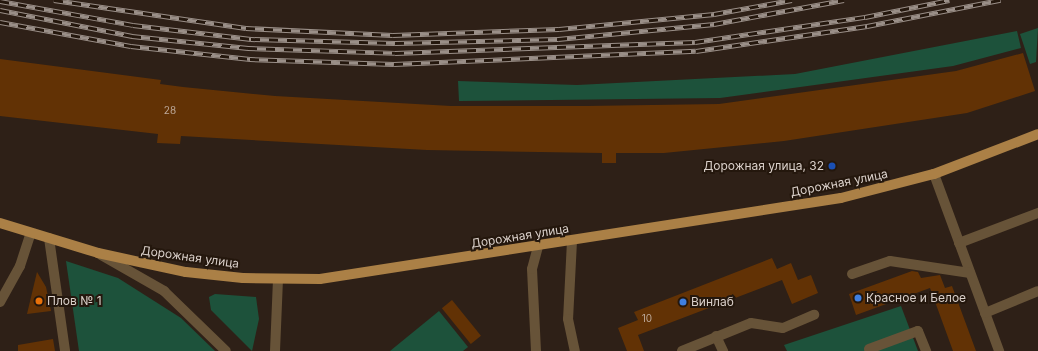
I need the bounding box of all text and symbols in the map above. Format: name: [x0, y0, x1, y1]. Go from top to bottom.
house number: 28: [164, 105, 176, 117]
place label: Дорожная улица, 32: [703, 159, 824, 173]
marker: Дорожная улица, 32: [827, 161, 837, 171]
street label: Дорожная улица: [789, 166, 889, 200]
street label: Дорожная улица: [470, 221, 570, 251]
street label: Дорожная улица: [140, 243, 240, 271]
place label: Красное и Белое: [866, 291, 966, 305]
marker: Красное и Белое: [853, 293, 863, 303]
place label: Плов № 1: [47, 294, 102, 308]
place label: Винлаб: [691, 295, 734, 309]
marker: Плов № 1: [34, 296, 44, 306]
marker: Винлаб: [678, 297, 688, 307]
house number: 10: [642, 313, 652, 325]

